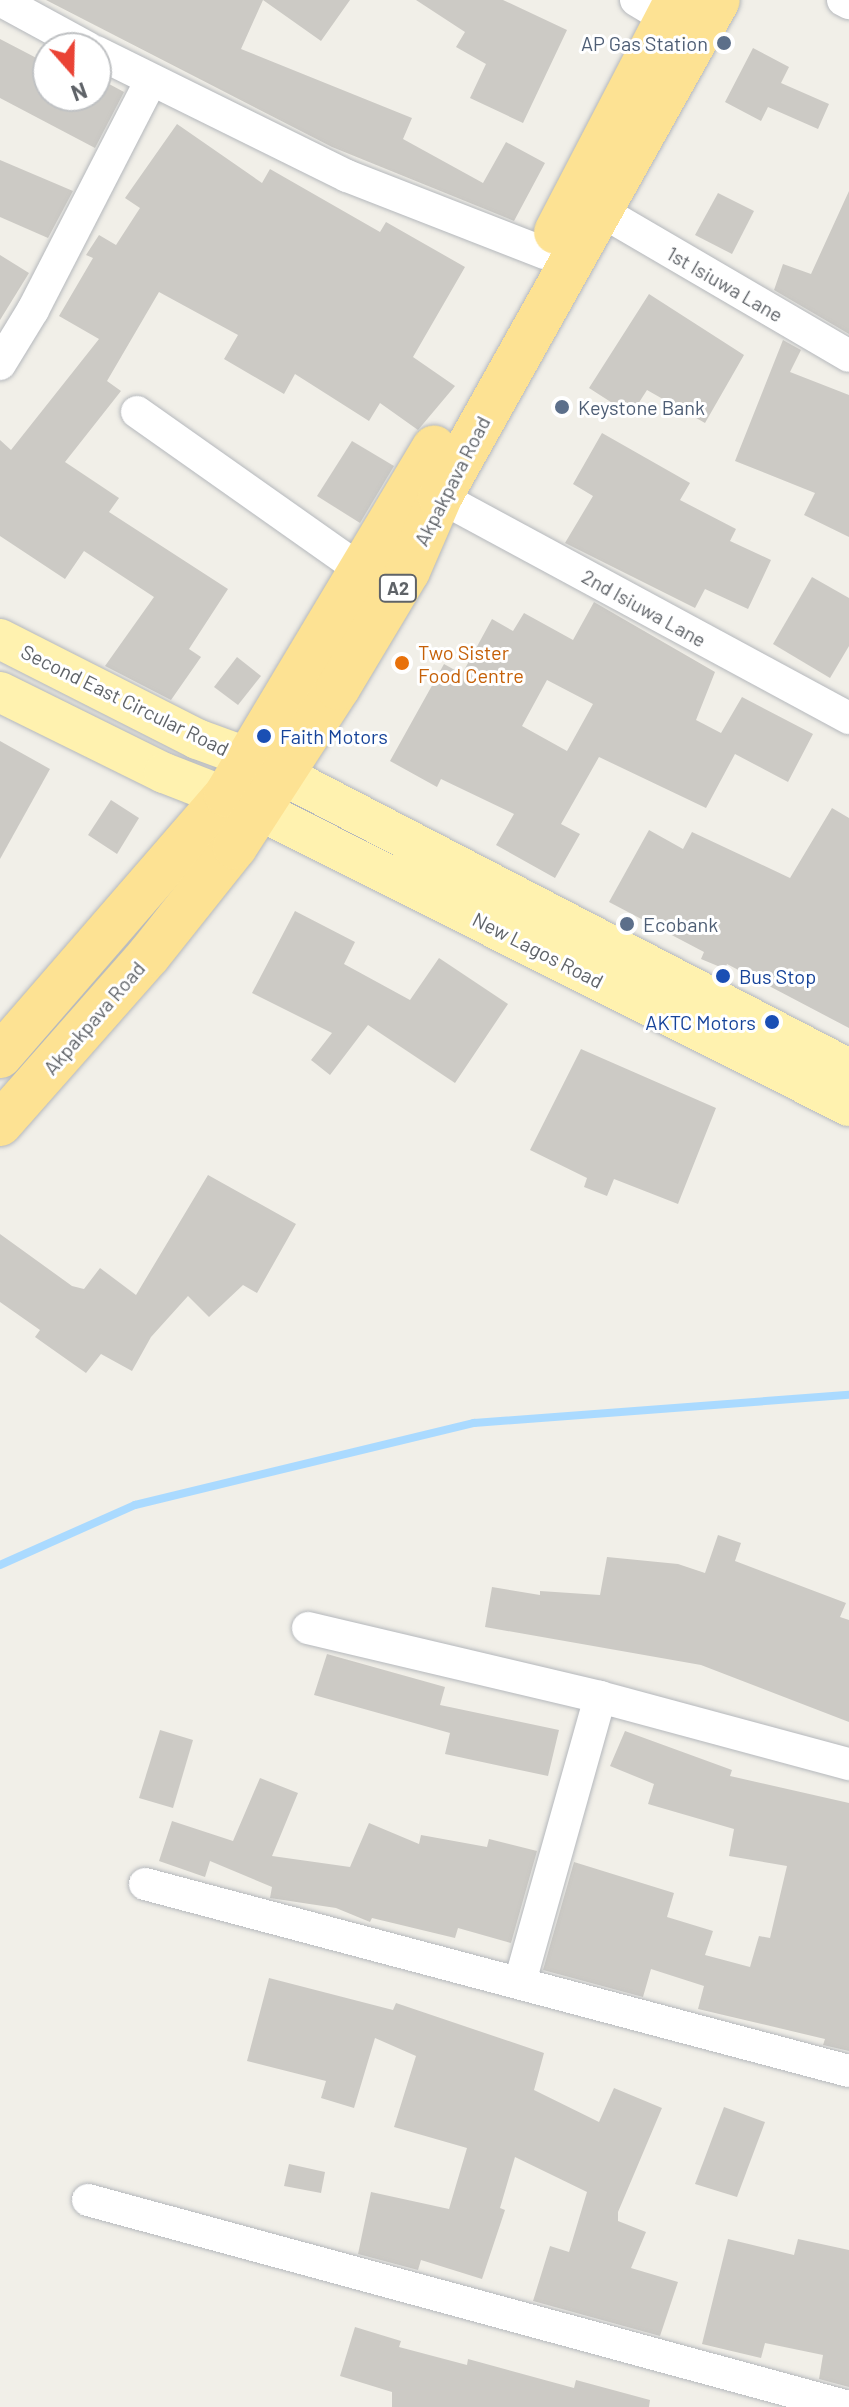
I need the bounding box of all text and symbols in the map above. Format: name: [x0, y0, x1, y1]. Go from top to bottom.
place label: AP Gas Station: [581, 31, 708, 55]
north arrow: [32, 32, 112, 112]
marker: AP Gas Station: [715, 34, 733, 52]
text: N: [68, 78, 91, 107]
street label: 1st Isiuwa Lane: [663, 241, 787, 327]
place label: Keystone Bank: [578, 395, 705, 419]
marker: Keystone Bank: [553, 398, 571, 416]
street label: Akpakpava Road: [409, 412, 495, 550]
street label: 2nd Isiuwa Lane: [578, 564, 710, 652]
road number: A2: [378, 574, 418, 602]
street label: Second East Circular Road: [17, 639, 233, 761]
place label: Two Sister Food Centre: [418, 640, 524, 687]
marker: Two Sister Food Centre: [393, 654, 411, 672]
place label: Faith Motors: [280, 724, 388, 748]
marker: Faith Motors: [255, 727, 273, 745]
street label: New Lagos Road: [469, 907, 607, 993]
place label: Ecobank: [643, 912, 718, 936]
marker: Ecobank: [618, 915, 636, 933]
street label: Akpakpava Road: [38, 956, 150, 1080]
place label: Bus Stop: [739, 964, 816, 988]
marker: Bus Stop: [714, 967, 732, 985]
place label: AKTC Motors: [645, 1010, 756, 1034]
marker: AKTC Motors: [763, 1013, 781, 1031]

